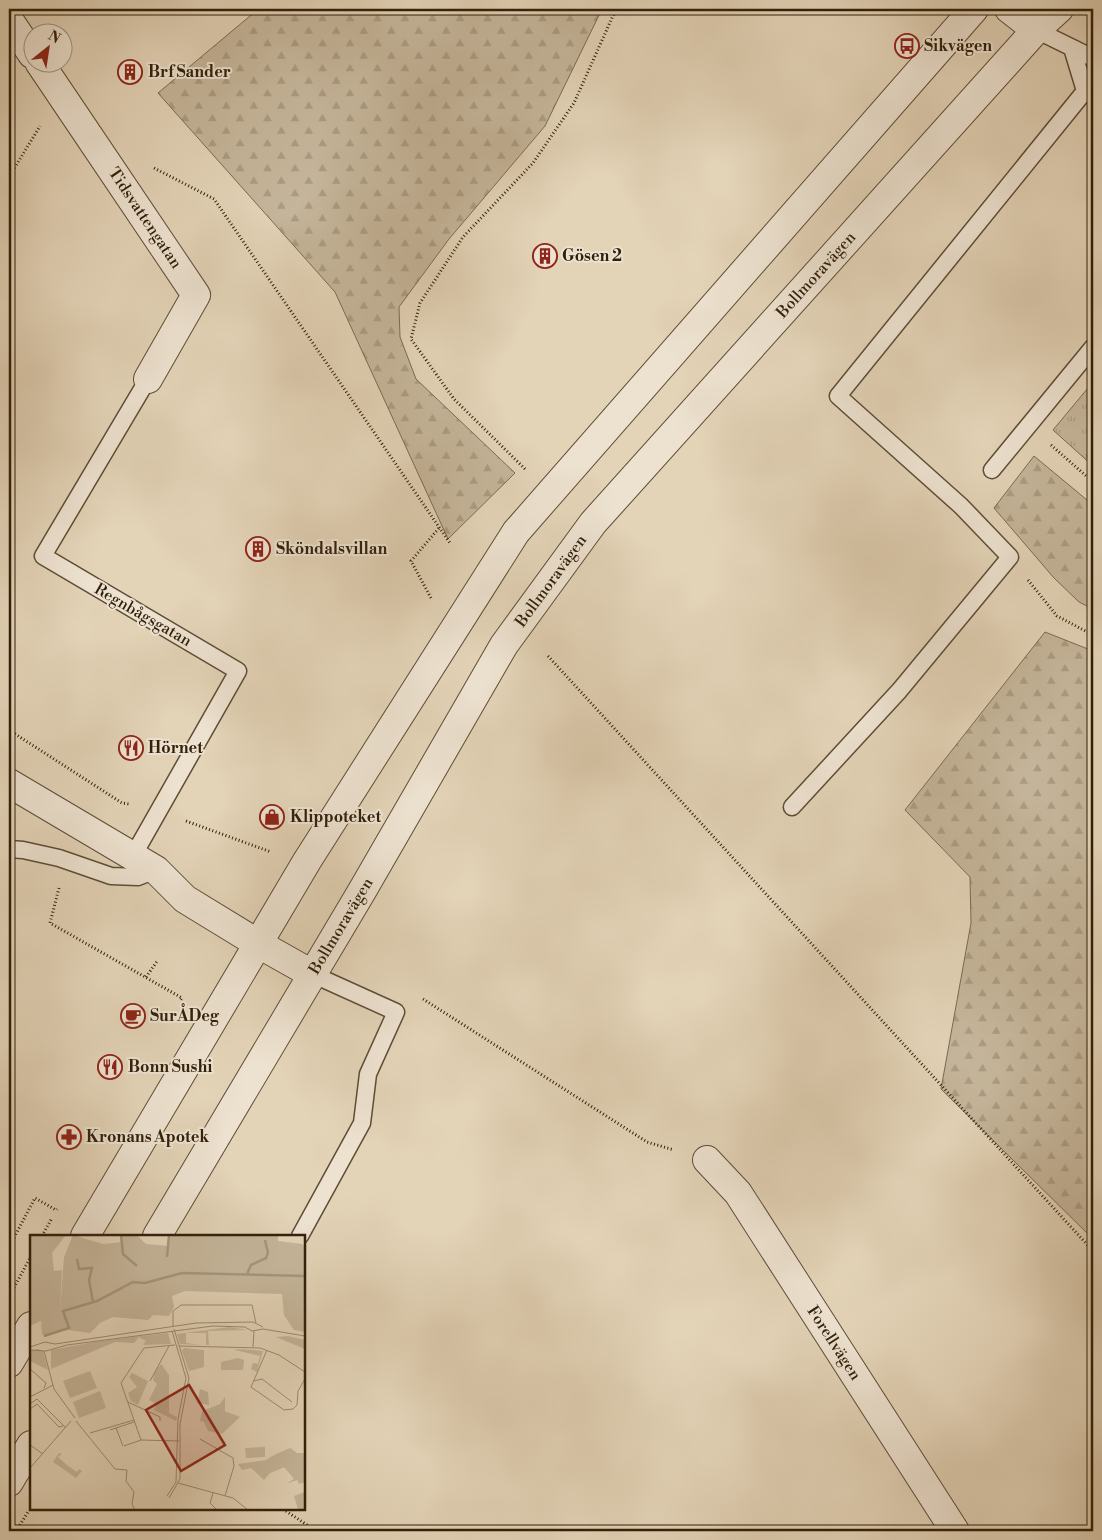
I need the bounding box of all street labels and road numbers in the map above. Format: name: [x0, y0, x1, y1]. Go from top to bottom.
street label: Tidsvattengatan: [104, 164, 186, 273]
street label: Bollmoravägen: [771, 227, 860, 323]
street label: Bollmoravägen: [510, 531, 591, 632]
street label: Regnbågsgatan: [91, 579, 196, 651]
street label: Bollmoravägen: [304, 874, 378, 979]
street label: Forellvägen: [803, 1302, 866, 1384]

